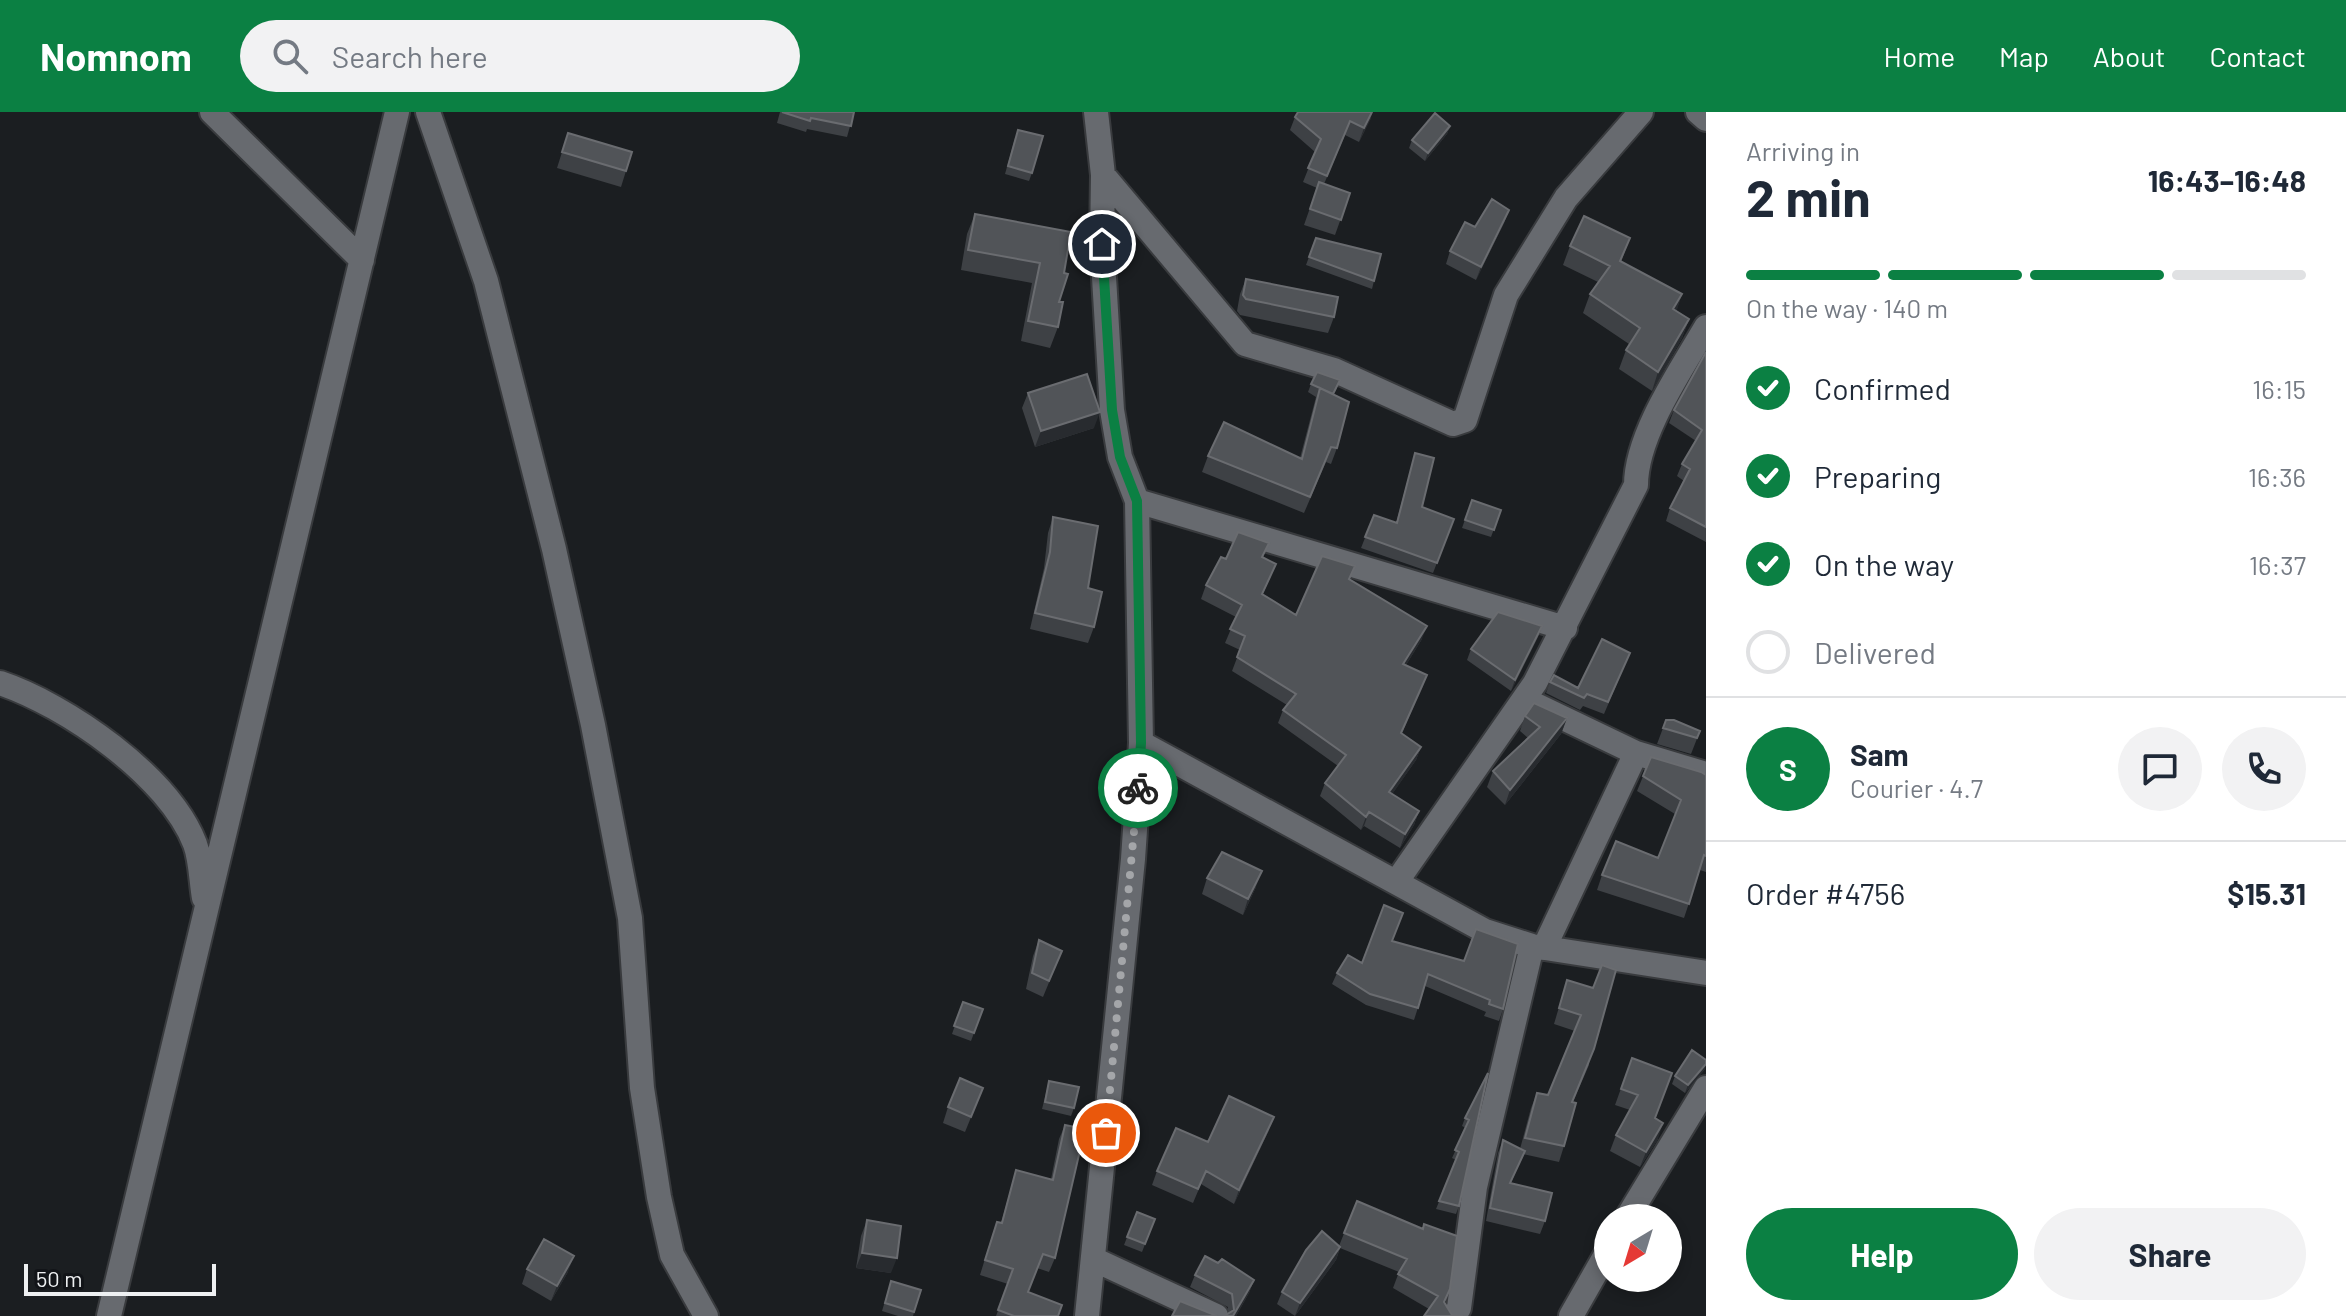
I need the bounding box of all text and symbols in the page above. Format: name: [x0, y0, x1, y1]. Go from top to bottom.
search box: [240, 20, 800, 92]
text: Nomnom: [40, 33, 192, 79]
icon: search: [268, 34, 312, 78]
text: Search here: [332, 38, 488, 74]
text: Home: [1884, 39, 1955, 73]
text: Map: [1999, 39, 2049, 73]
text: About: [2093, 39, 2165, 73]
text: Contact: [2209, 39, 2306, 73]
text: Arriving in: [1746, 135, 1860, 166]
text: 16:43–16:48: [2148, 162, 2306, 198]
text: 2 min: [1746, 165, 1871, 227]
pin: [1068, 210, 1136, 278]
icon: home: [1080, 222, 1124, 266]
text: On the way · 140 m: [1746, 292, 1948, 323]
icon: check: [1746, 366, 1790, 410]
text: Confirmed: [1814, 370, 1951, 406]
text: 16:15: [2252, 373, 2306, 404]
icon: check: [1746, 454, 1790, 498]
text: Preparing: [1814, 458, 1941, 494]
text: 16:36: [2248, 461, 2306, 492]
icon: check: [1746, 542, 1790, 586]
text: On the way: [1814, 546, 1954, 582]
text: 16:37: [2249, 549, 2306, 580]
text: Delivered: [1814, 634, 1936, 670]
button: chat: [2118, 727, 2202, 811]
button: phone: [2222, 727, 2306, 811]
text: Sam: [1850, 736, 1909, 772]
courier: [1098, 748, 1178, 828]
text: S: [1779, 751, 1797, 787]
icon: bike: [1116, 766, 1160, 810]
text: Courier · 4.7: [1850, 772, 1983, 803]
text: Order #4756: [1746, 875, 1905, 911]
text: $15.31: [2227, 875, 2306, 911]
pin: [1072, 1099, 1140, 1167]
icon: bag: [1084, 1111, 1128, 1155]
north arrow: [1594, 1204, 1682, 1292]
map controls: [1594, 1204, 1682, 1292]
button: Help: [1746, 1208, 2018, 1300]
button: Share: [2034, 1208, 2306, 1300]
scale bar: [24, 1260, 216, 1296]
text: 50 m: [36, 1265, 82, 1291]

